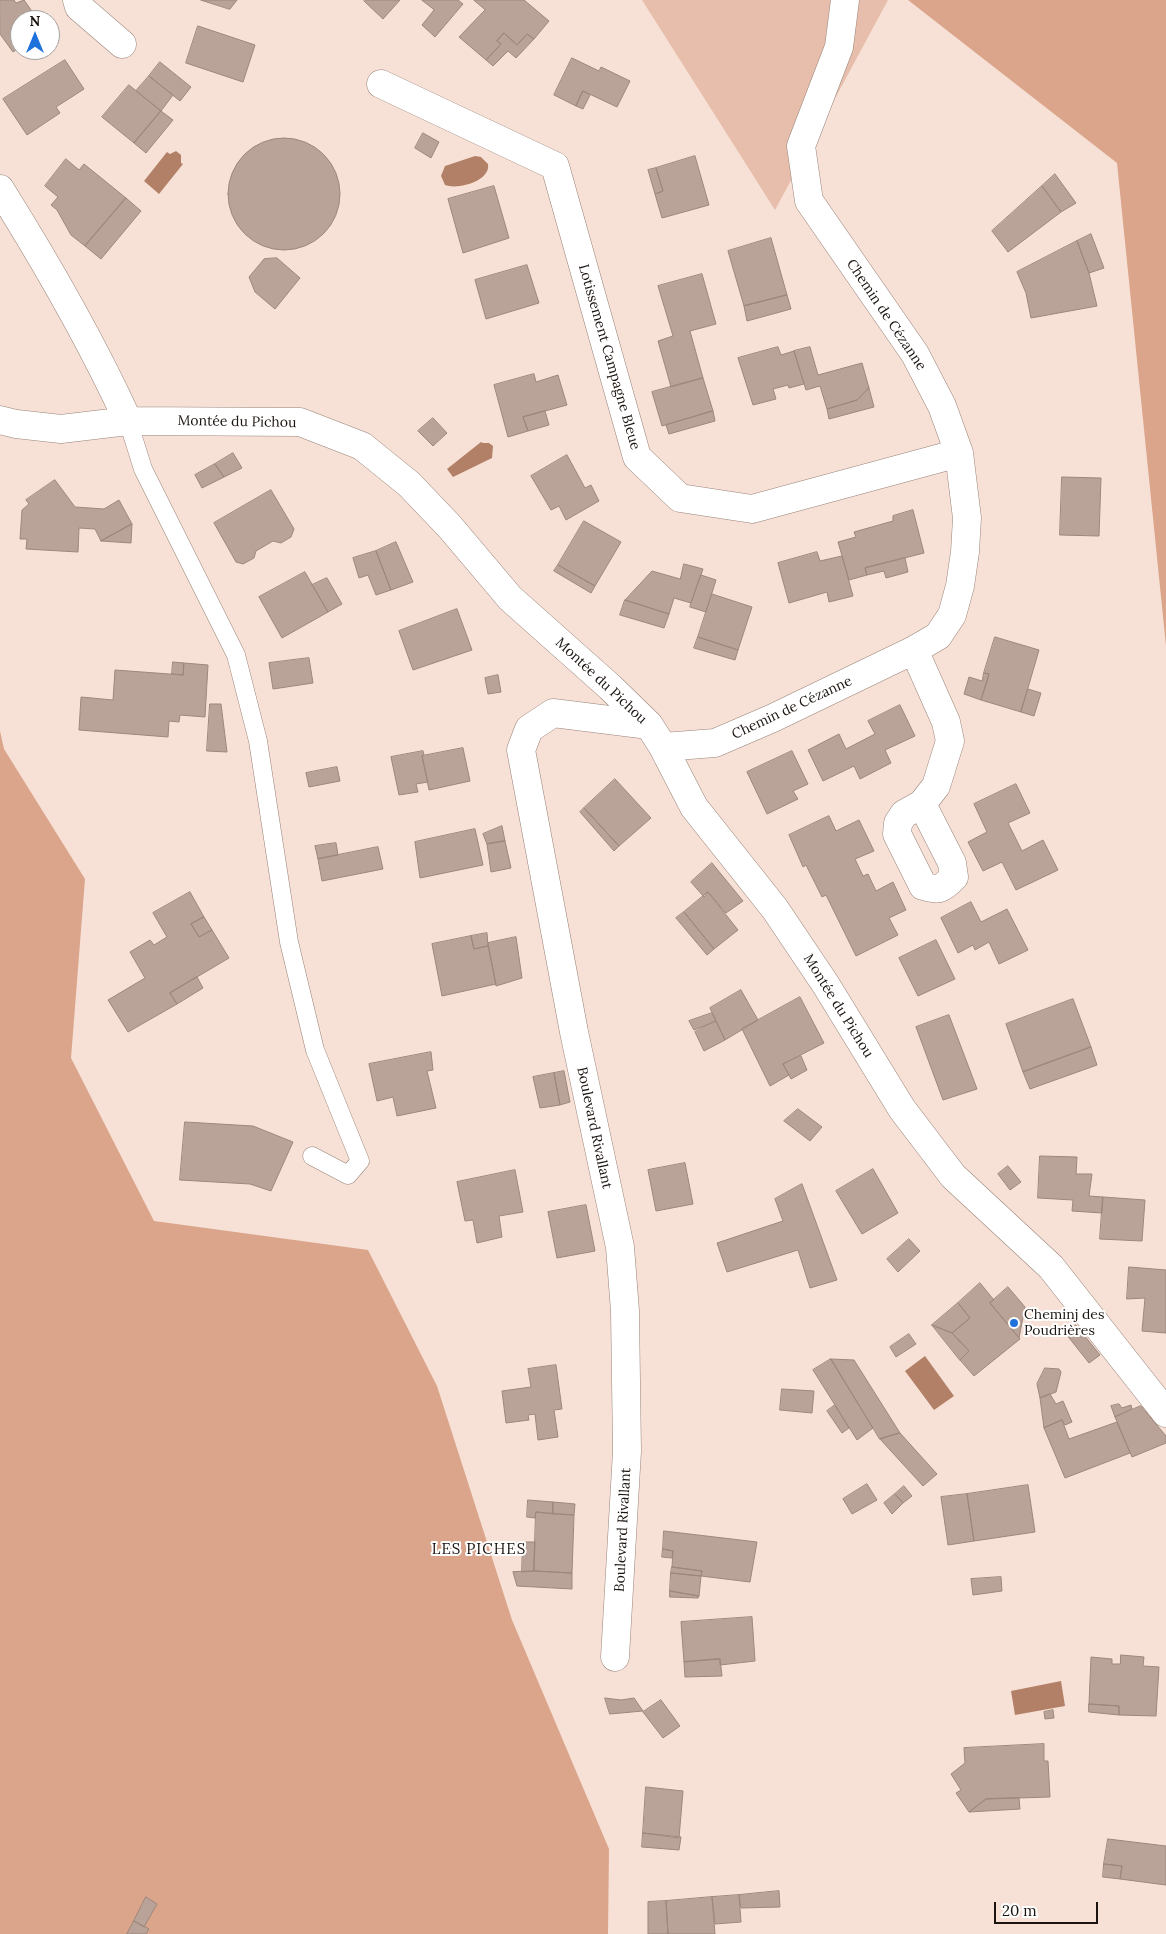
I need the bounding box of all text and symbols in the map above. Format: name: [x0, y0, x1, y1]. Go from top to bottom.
north arrow: [10, 10, 60, 60]
text: N: [30, 12, 40, 30]
street label: Chemin de Cézanne: [843, 256, 929, 374]
street label: Lotissement Campagne Bleue: [574, 262, 644, 452]
street label: Montée du Pichou: [177, 413, 297, 431]
street label: Montée du Pichou: [552, 634, 650, 728]
street label: Chemin de Cézanne: [729, 673, 855, 743]
street label: Montée du Pichou: [799, 951, 877, 1061]
street label: Boulevard Rivallant: [573, 1065, 615, 1191]
place label: Cheminj des Poudrières: [1024, 1307, 1104, 1340]
marker: Cheminj des Poudrières: [1008, 1317, 1020, 1329]
street label: Boulevard Rivallant: [611, 1468, 635, 1592]
district label: LES PICHES: [431, 1541, 527, 1559]
scale bar: [996, 1892, 1100, 1924]
text: 20 m: [1002, 1901, 1037, 1920]

